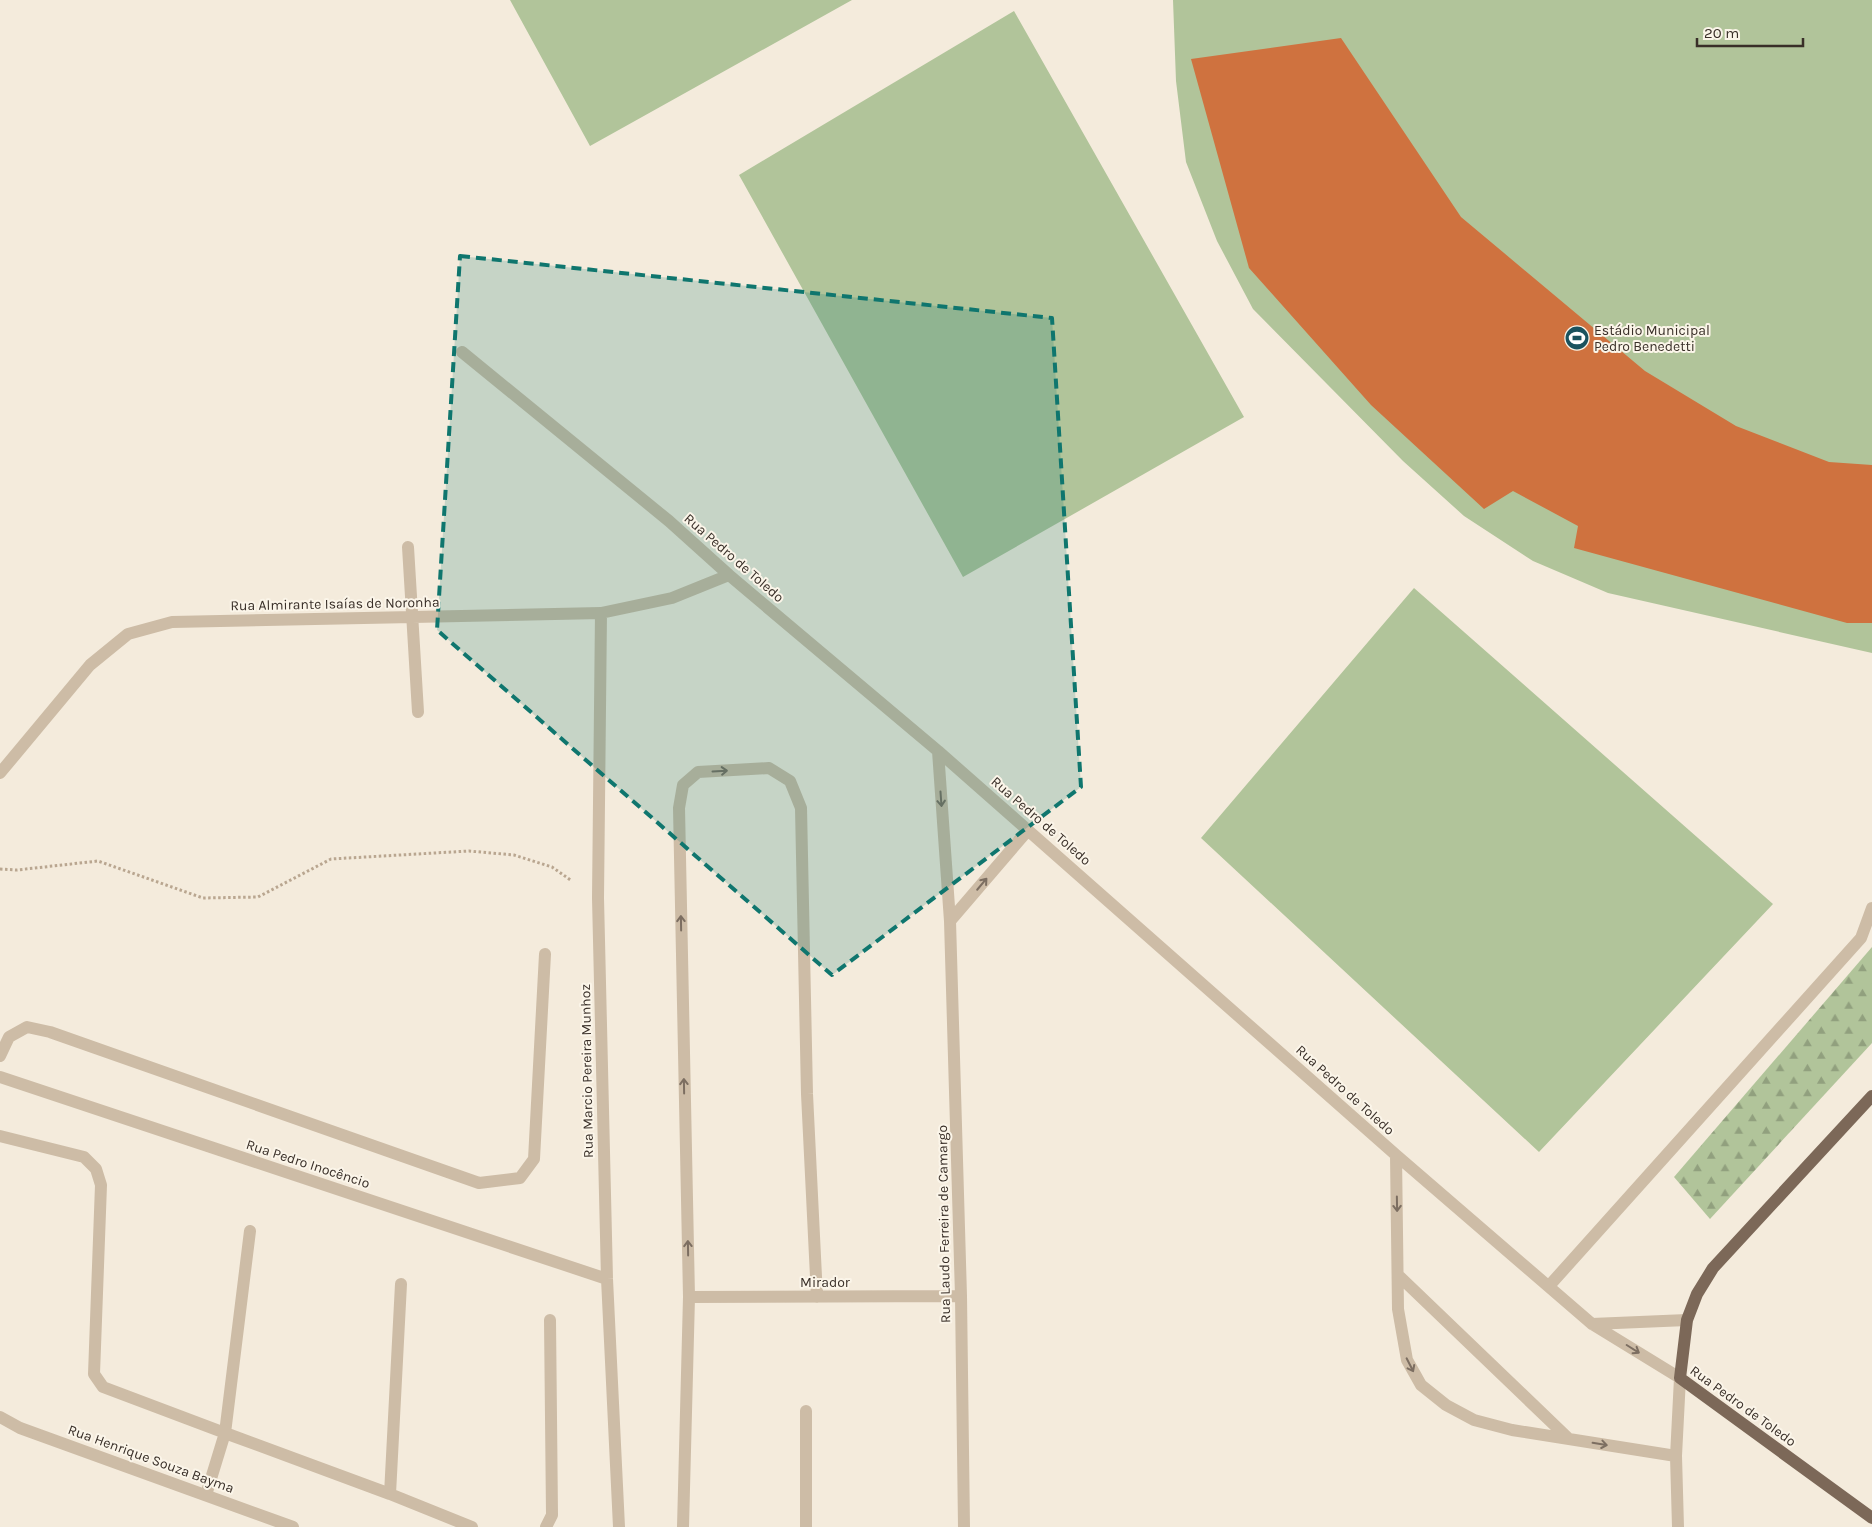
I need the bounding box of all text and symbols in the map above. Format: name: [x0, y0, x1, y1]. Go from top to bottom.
scale bar: [1697, 15, 1803, 47]
text: 20 m: [1704, 24, 1739, 42]
place label: Estádio Municipal Pedro Benedetti: [1594, 322, 1710, 355]
sports icon: Estádio Municipal Pedro Benedetti: [1564, 325, 1590, 351]
street label: Rua Pedro de Toledo: [681, 510, 787, 606]
street label: Rua Almirante Isaías de Noronha: [230, 594, 440, 614]
one-way arrow: [712, 766, 728, 775]
street label: Rua Pedro de Toledo: [988, 773, 1094, 869]
one-way arrow: [937, 791, 946, 807]
one-way arrow: [976, 878, 987, 891]
one-way arrow: [676, 915, 686, 932]
street label: Rua Marcio Pereira Munhoz: [577, 984, 597, 1158]
street label: Rua Pedro de Toledo: [1292, 1041, 1398, 1139]
one-way arrow: [680, 1078, 689, 1094]
street label: Rua Laudo Ferreira de Camargo: [934, 1125, 954, 1323]
street label: Rua Pedro Inocêncio: [244, 1136, 372, 1192]
one-way arrow: [1392, 1196, 1402, 1212]
one-way arrow: [683, 1240, 692, 1256]
street label: Mirador: [800, 1274, 851, 1291]
one-way arrow: [1626, 1345, 1640, 1355]
one-way arrow: [1406, 1357, 1415, 1372]
street label: Rua Pedro de Toledo: [1687, 1362, 1799, 1450]
street label: Rua Henrique Souza Bayma: [66, 1421, 236, 1497]
one-way arrow: [1592, 1439, 1608, 1449]

